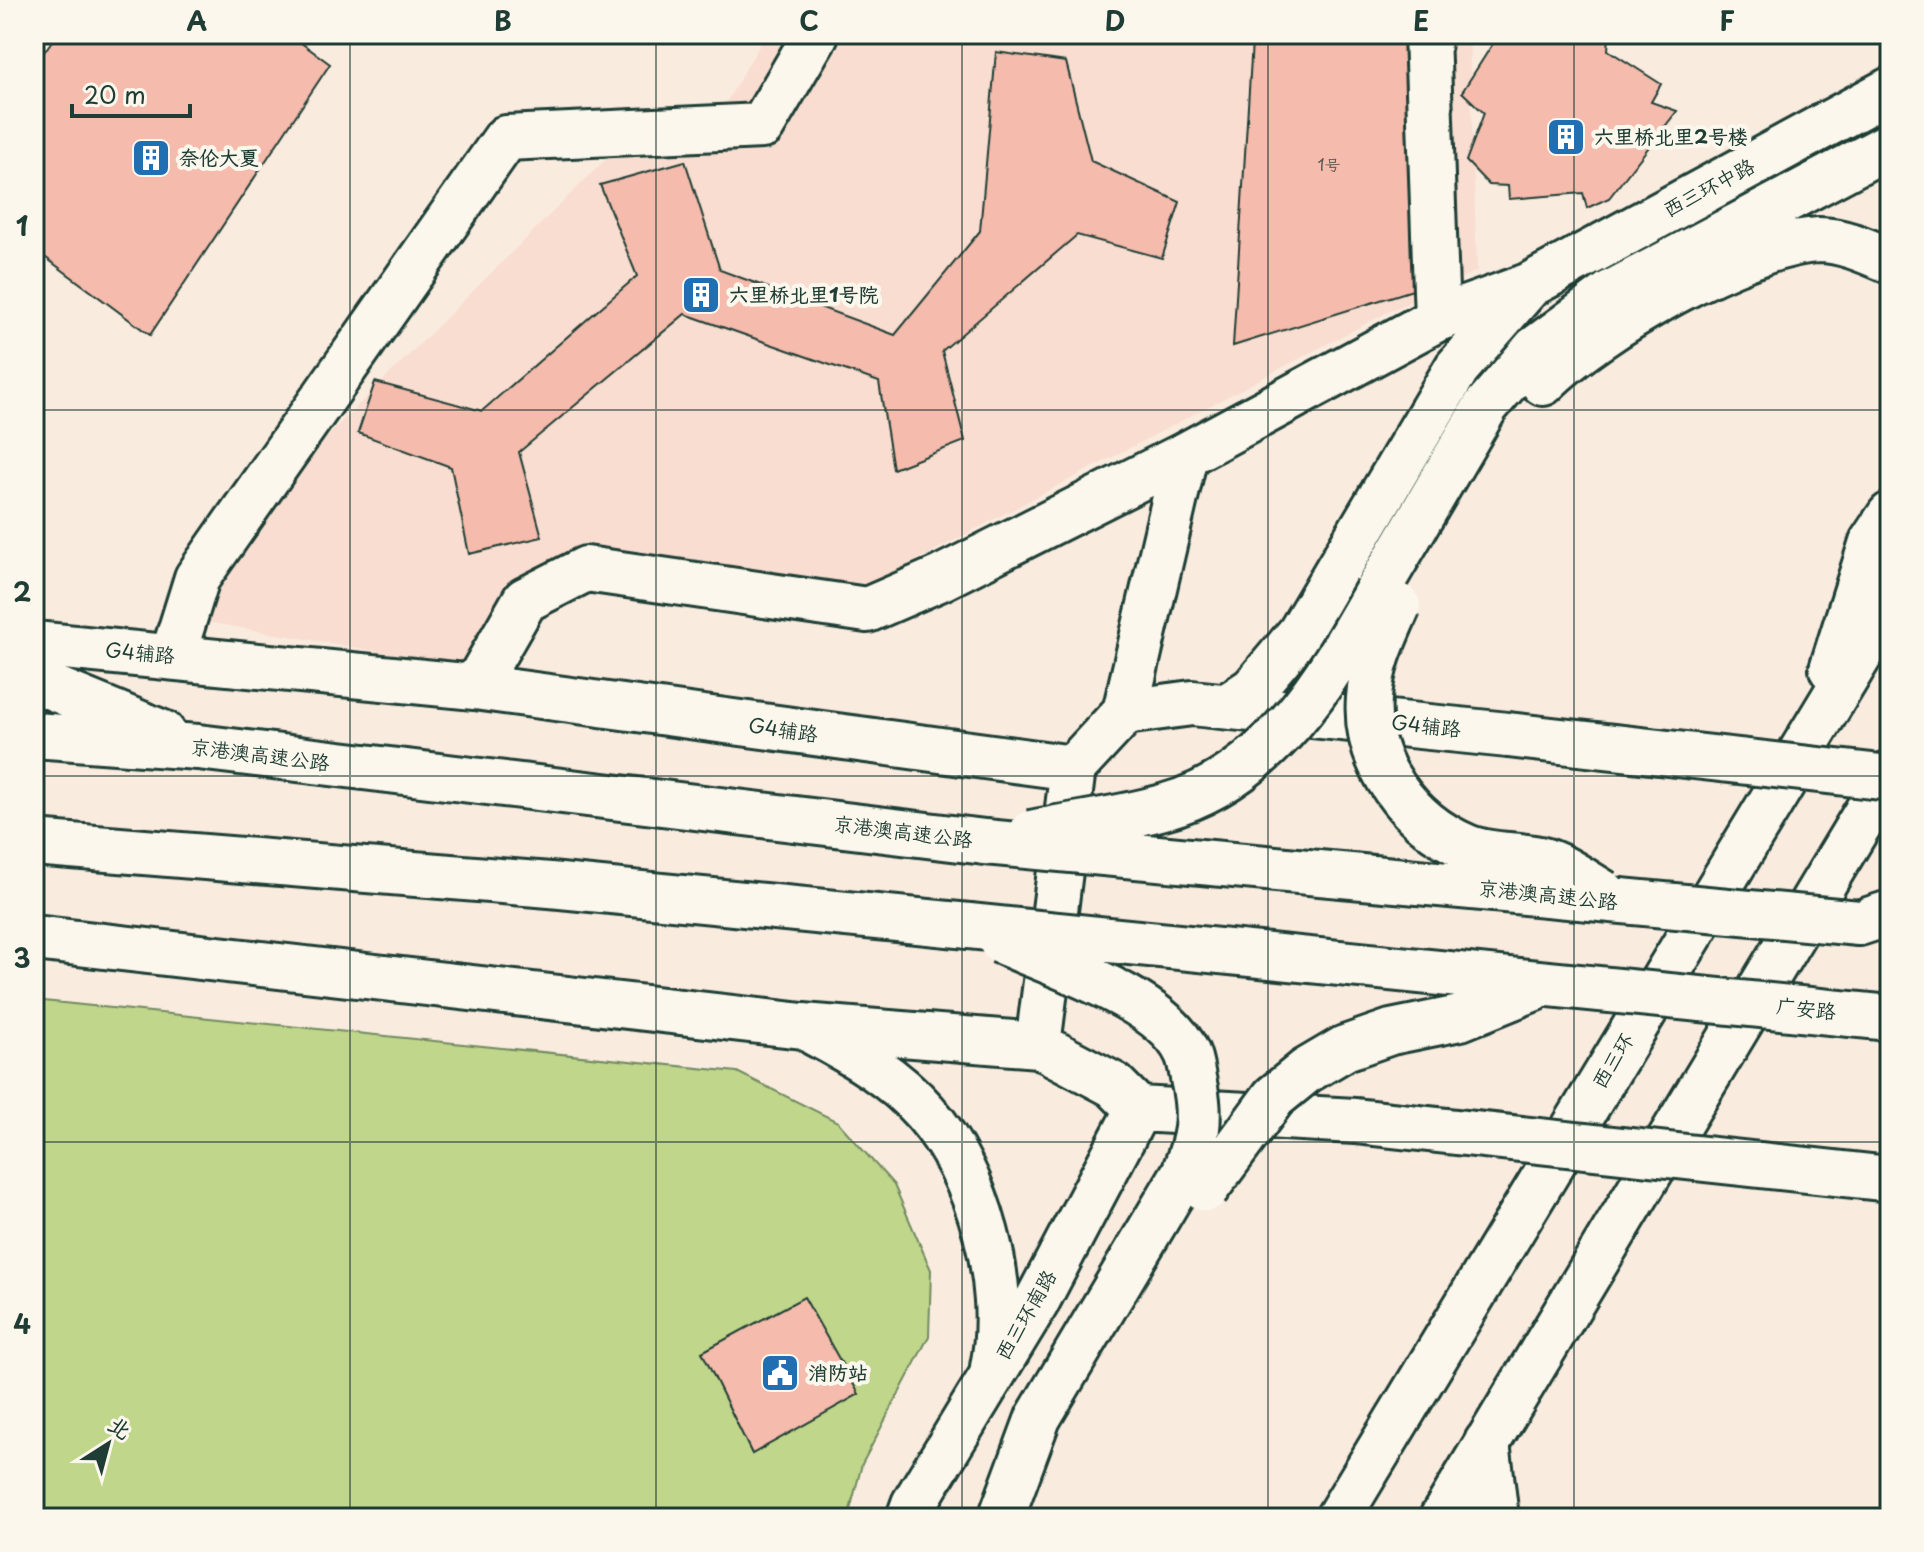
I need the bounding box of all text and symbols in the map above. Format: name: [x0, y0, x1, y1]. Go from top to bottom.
text: A: [187, 1, 207, 40]
text: B: [494, 1, 512, 40]
text: C: [799, 1, 819, 40]
text: D: [1105, 1, 1125, 40]
text: E: [1413, 1, 1429, 40]
text: F: [1719, 1, 1735, 40]
scale bar: [72, 68, 190, 118]
text: 20 m: [84, 76, 146, 112]
building icon: 六里桥北里2号楼: [1545, 116, 1587, 158]
place label: 六里桥北里2号楼: [1594, 121, 1748, 151]
building icon: 奈伦大夏: [130, 137, 172, 179]
place label: 奈伦大夏: [179, 142, 259, 172]
street label: 西三环中路: [1657, 150, 1761, 224]
house number: 1号: [1317, 152, 1341, 176]
text: 1: [16, 206, 28, 245]
building icon: 六里桥北里1号院: [680, 274, 722, 316]
place label: 六里桥北里1号院: [729, 279, 879, 309]
text: 2: [13, 572, 31, 611]
street label: G4辅路: [104, 634, 177, 670]
street label: G4辅路: [1390, 706, 1463, 744]
street label: G4辅路: [746, 709, 821, 749]
street label: 京港澳高速公路: [189, 731, 332, 778]
street label: 京港澳高速公路: [832, 808, 975, 855]
street label: 京港澳高速公路: [1477, 872, 1620, 916]
text: 3: [13, 938, 31, 977]
street label: 广安路: [1775, 990, 1839, 1026]
street label: 西三环: [1584, 1027, 1640, 1094]
street label: 西三环南路: [987, 1263, 1064, 1365]
text: 4: [13, 1304, 31, 1343]
public building icon: 消防站: [759, 1352, 801, 1394]
place label: 消防站: [808, 1357, 868, 1387]
north arrow: [68, 1404, 148, 1484]
text: 北: [102, 1407, 139, 1446]

